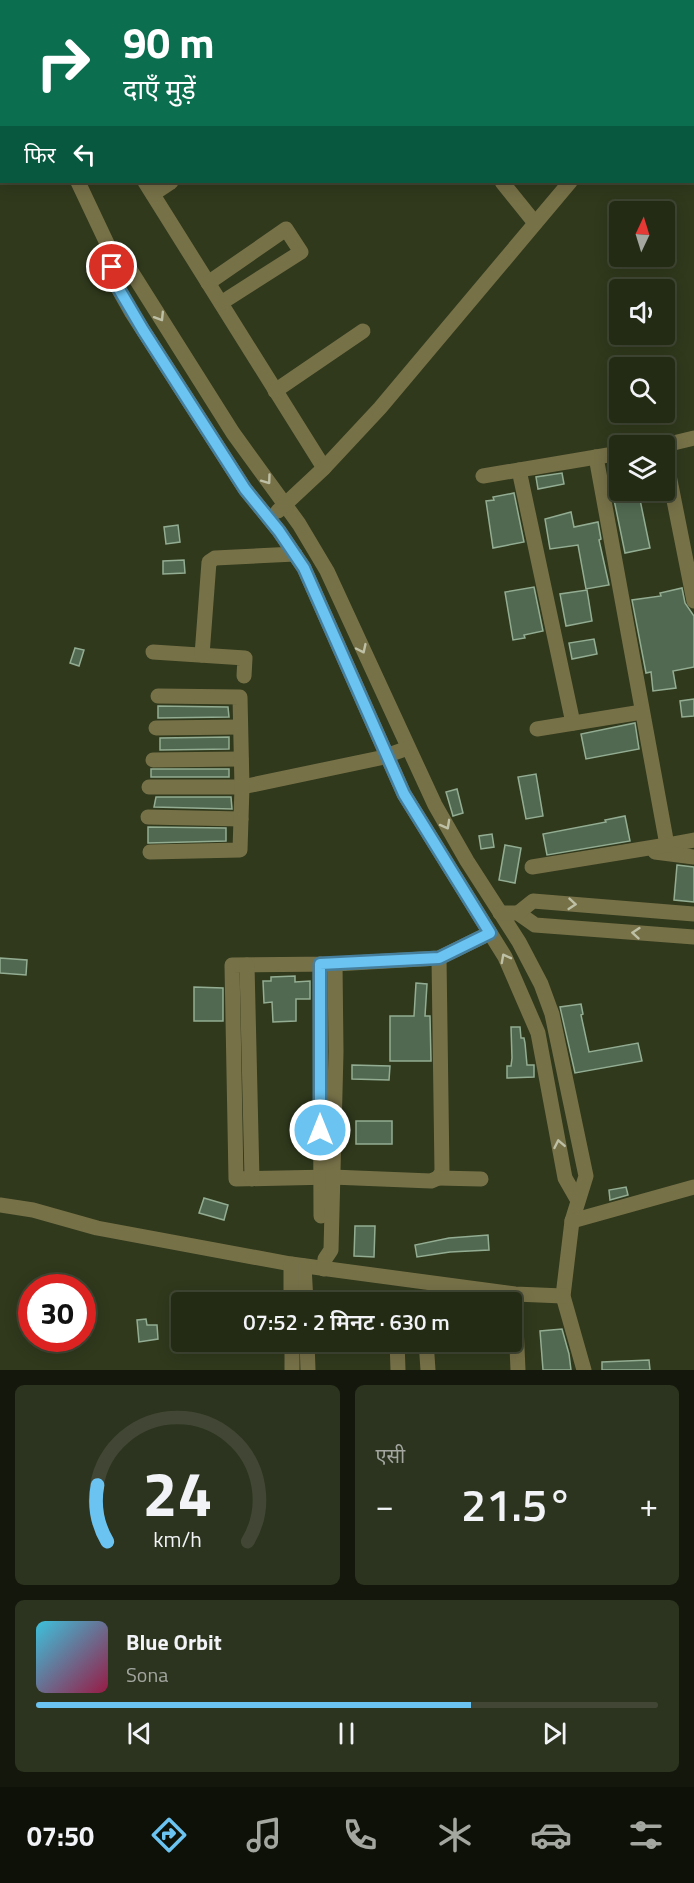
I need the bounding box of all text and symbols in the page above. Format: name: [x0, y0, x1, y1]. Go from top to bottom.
text: 90 m: [123, 10, 215, 74]
icon: right: [24, 24, 102, 102]
text: दाएँ मुड़ें: [123, 68, 196, 109]
text: फिर: [24, 138, 56, 172]
icon: left: [68, 138, 101, 171]
north arrow: [609, 201, 675, 267]
map controls: [609, 201, 675, 501]
pin: [86, 241, 137, 292]
icon: arrive: [95, 250, 128, 283]
button: sound: [609, 279, 675, 345]
one-way arrow: [153, 310, 164, 321]
button: search: [609, 357, 675, 423]
button: layers: [609, 435, 675, 501]
one-way arrow: [260, 473, 271, 484]
one-way arrow: [355, 643, 367, 654]
one-way arrow: [439, 819, 451, 829]
one-way arrow: [568, 897, 577, 910]
one-way arrow: [631, 926, 640, 939]
one-way arrow: [501, 954, 512, 965]
position arrow: [288, 1098, 352, 1162]
one-way arrow: [553, 1140, 566, 1150]
speed limit sign: 30: [18, 1274, 96, 1352]
text: 07:52 · 2 मिनट · 630 m: [243, 1305, 450, 1339]
text: एसी: [376, 1440, 405, 1471]
text: 24: [142, 1445, 212, 1540]
text: 21.5°: [461, 1470, 573, 1538]
text: −: [376, 1480, 394, 1530]
text: +: [640, 1480, 658, 1530]
text: km/h: [153, 1523, 202, 1555]
text: Blue Orbit: [126, 1625, 222, 1659]
text: Sona: [126, 1659, 168, 1690]
icon: previous: [123, 1717, 156, 1750]
icon: pause: [330, 1717, 363, 1750]
icon: next: [538, 1717, 571, 1750]
icon: directions: [148, 1814, 190, 1856]
icon: music: [243, 1814, 285, 1856]
icon: phone: [339, 1814, 381, 1856]
icon: climate: [434, 1814, 476, 1856]
icon: car: [530, 1814, 572, 1856]
icon: filters: [625, 1814, 667, 1856]
text: 07:50: [27, 1815, 94, 1856]

